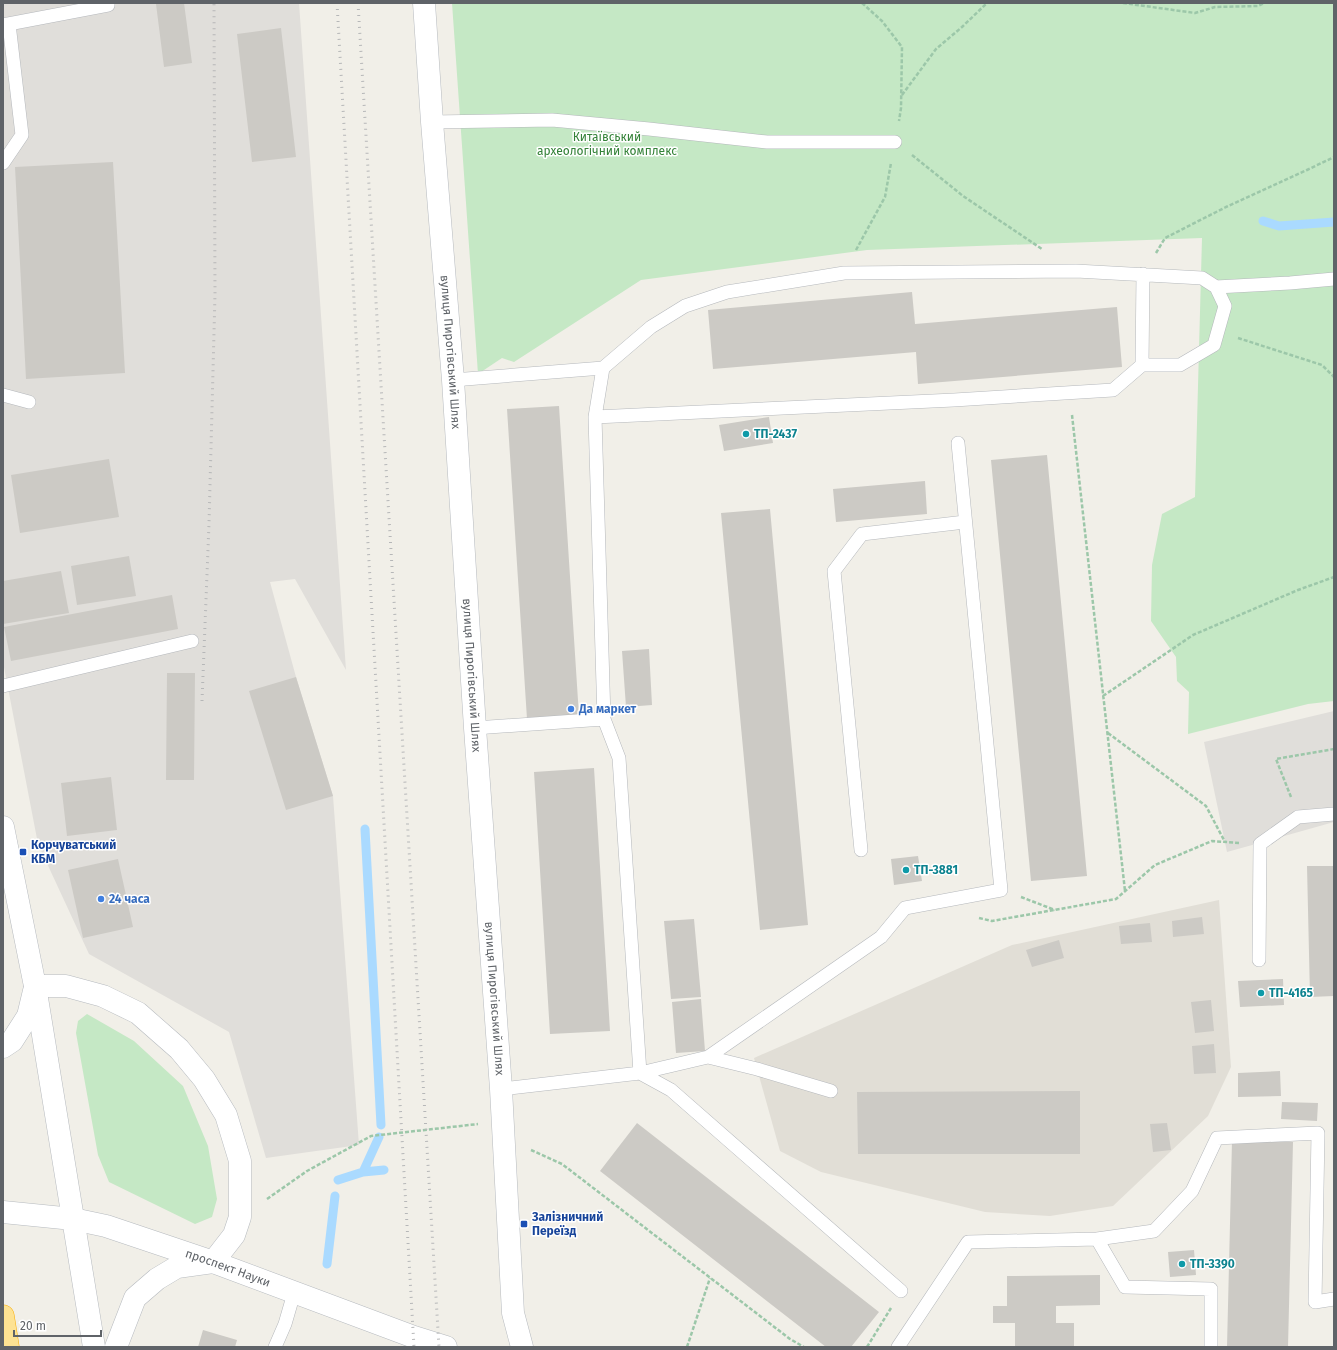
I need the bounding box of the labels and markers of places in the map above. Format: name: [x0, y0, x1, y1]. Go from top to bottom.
place label: ТП-2437: [754, 427, 797, 441]
marker: ТП-2437: [741, 429, 751, 439]
place label: Да маркет: [578, 702, 637, 716]
marker: Да маркет: [566, 704, 576, 714]
place label: Корчуватський КБМ: [31, 838, 116, 866]
marker: Корчуватський КБМ: [18, 847, 28, 857]
place label: ТП-3881: [914, 863, 958, 877]
marker: ТП-3881: [901, 865, 911, 875]
place label: 24 часа: [109, 892, 150, 906]
marker: 24 часа: [96, 894, 106, 904]
place label: ТП-4165: [1269, 986, 1313, 1000]
marker: ТП-4165: [1256, 988, 1266, 998]
place label: Залізничний Переїзд: [531, 1210, 603, 1238]
marker: Залізничний Переїзд: [519, 1219, 529, 1229]
place label: ТП-3390: [1190, 1257, 1235, 1271]
marker: ТП-3390: [1177, 1259, 1187, 1269]

